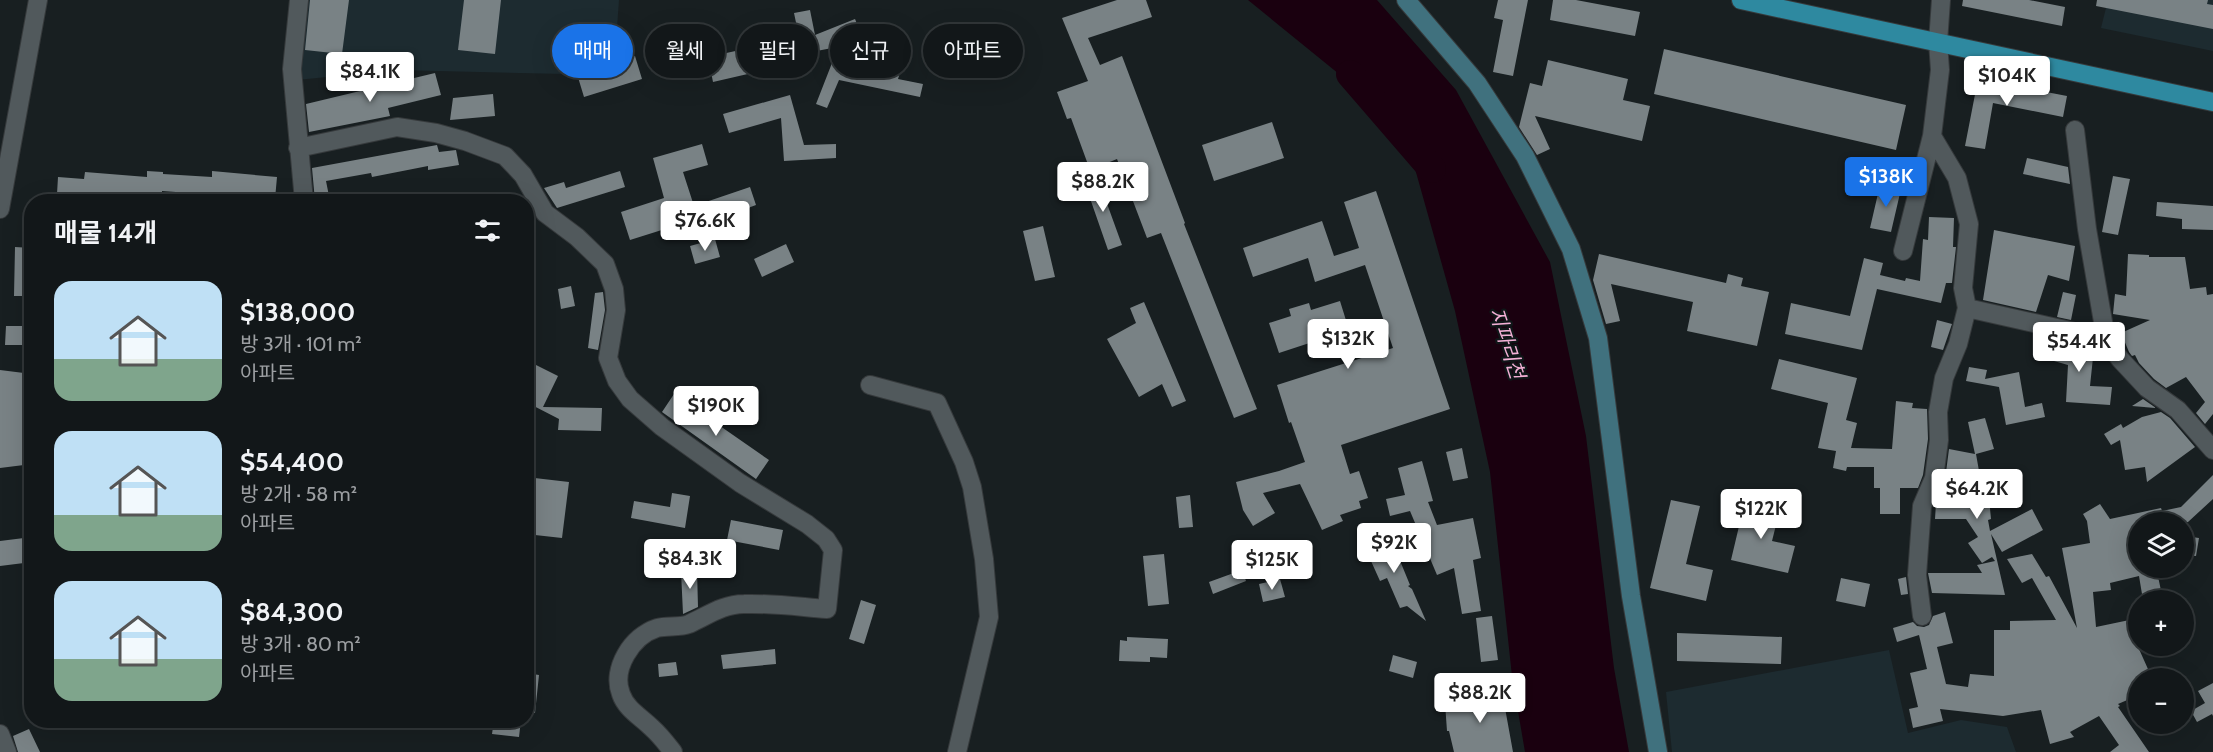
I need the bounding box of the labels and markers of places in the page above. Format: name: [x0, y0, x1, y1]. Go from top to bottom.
pin: $84.1K: [321, 52, 419, 103]
pin: $104K: [1965, 56, 2049, 107]
pin: $138K: [1844, 157, 1928, 208]
pin: $88.2K: [1054, 162, 1152, 213]
pin: $76.6K: [656, 201, 754, 252]
pin: $132K: [1306, 319, 1390, 370]
pin: $54.4K: [2030, 322, 2128, 373]
pin: $190K: [674, 386, 758, 437]
pin: $64.2K: [1928, 469, 2026, 520]
pin: $122K: [1719, 489, 1803, 540]
pin: $92K: [1358, 523, 1430, 574]
pin: $84.3K: [641, 539, 739, 590]
pin: $125K: [1230, 540, 1314, 591]
pin: $88.2K: [1431, 673, 1529, 724]

